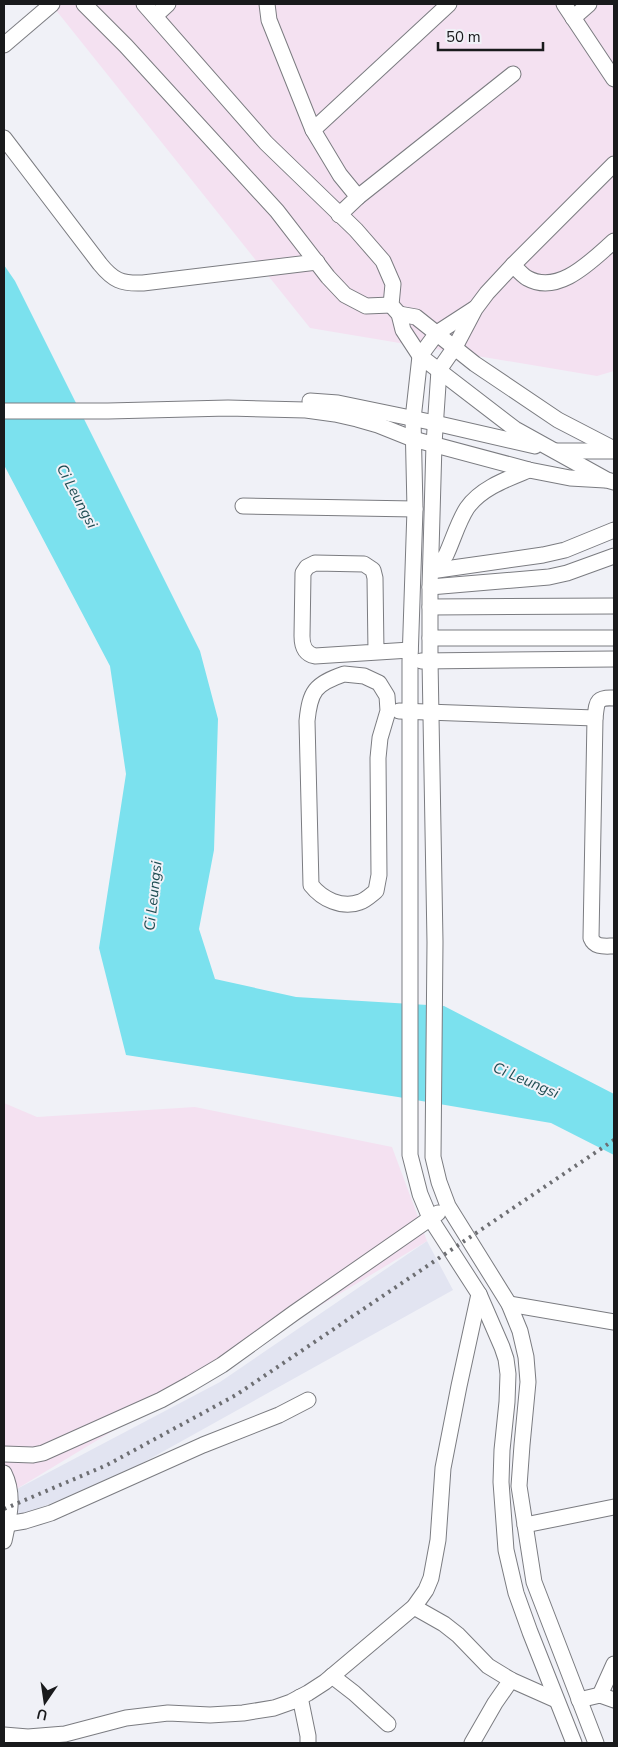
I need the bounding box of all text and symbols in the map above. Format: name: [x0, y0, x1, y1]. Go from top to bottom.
scale bar: [438, 20, 543, 52]
text: 50 m: [446, 27, 481, 47]
water label: Ci Leungsi: [52, 460, 102, 532]
water label: Ci Leungsi: [139, 860, 167, 932]
water label: Ci Leungsi: [490, 1057, 563, 1103]
north arrow: [20, 1677, 70, 1727]
text: U: [35, 1704, 49, 1725]

